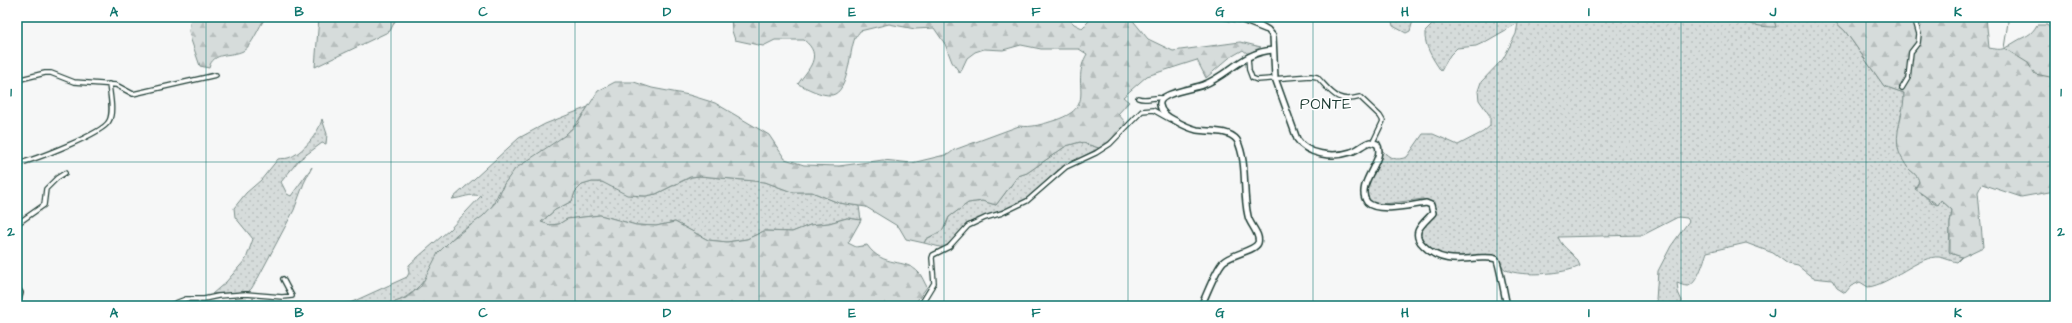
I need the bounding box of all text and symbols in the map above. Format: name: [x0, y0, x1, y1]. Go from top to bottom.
text: A: [110, 3, 119, 21]
text: B: [294, 3, 304, 21]
text: C: [478, 3, 488, 21]
text: D: [663, 3, 672, 21]
text: E: [848, 3, 856, 21]
text: F: [1031, 3, 1041, 21]
text: G: [1215, 3, 1225, 21]
text: H: [1401, 3, 1409, 21]
text: I: [1588, 3, 1590, 21]
text: J: [1769, 3, 1777, 21]
text: K: [1954, 3, 1962, 21]
text: 1: [10, 83, 12, 101]
text: 1: [2060, 83, 2062, 101]
district label: PONTE: [1300, 94, 1352, 115]
text: 2: [6, 223, 15, 241]
text: 2: [2056, 223, 2065, 241]
text: A: [110, 304, 119, 322]
text: B: [294, 304, 304, 322]
text: C: [478, 304, 488, 322]
text: D: [663, 304, 672, 322]
text: E: [848, 304, 856, 322]
text: F: [1031, 304, 1041, 322]
text: G: [1215, 304, 1225, 322]
text: H: [1401, 304, 1409, 322]
text: I: [1588, 304, 1590, 322]
text: J: [1769, 304, 1777, 322]
text: K: [1954, 304, 1962, 322]

